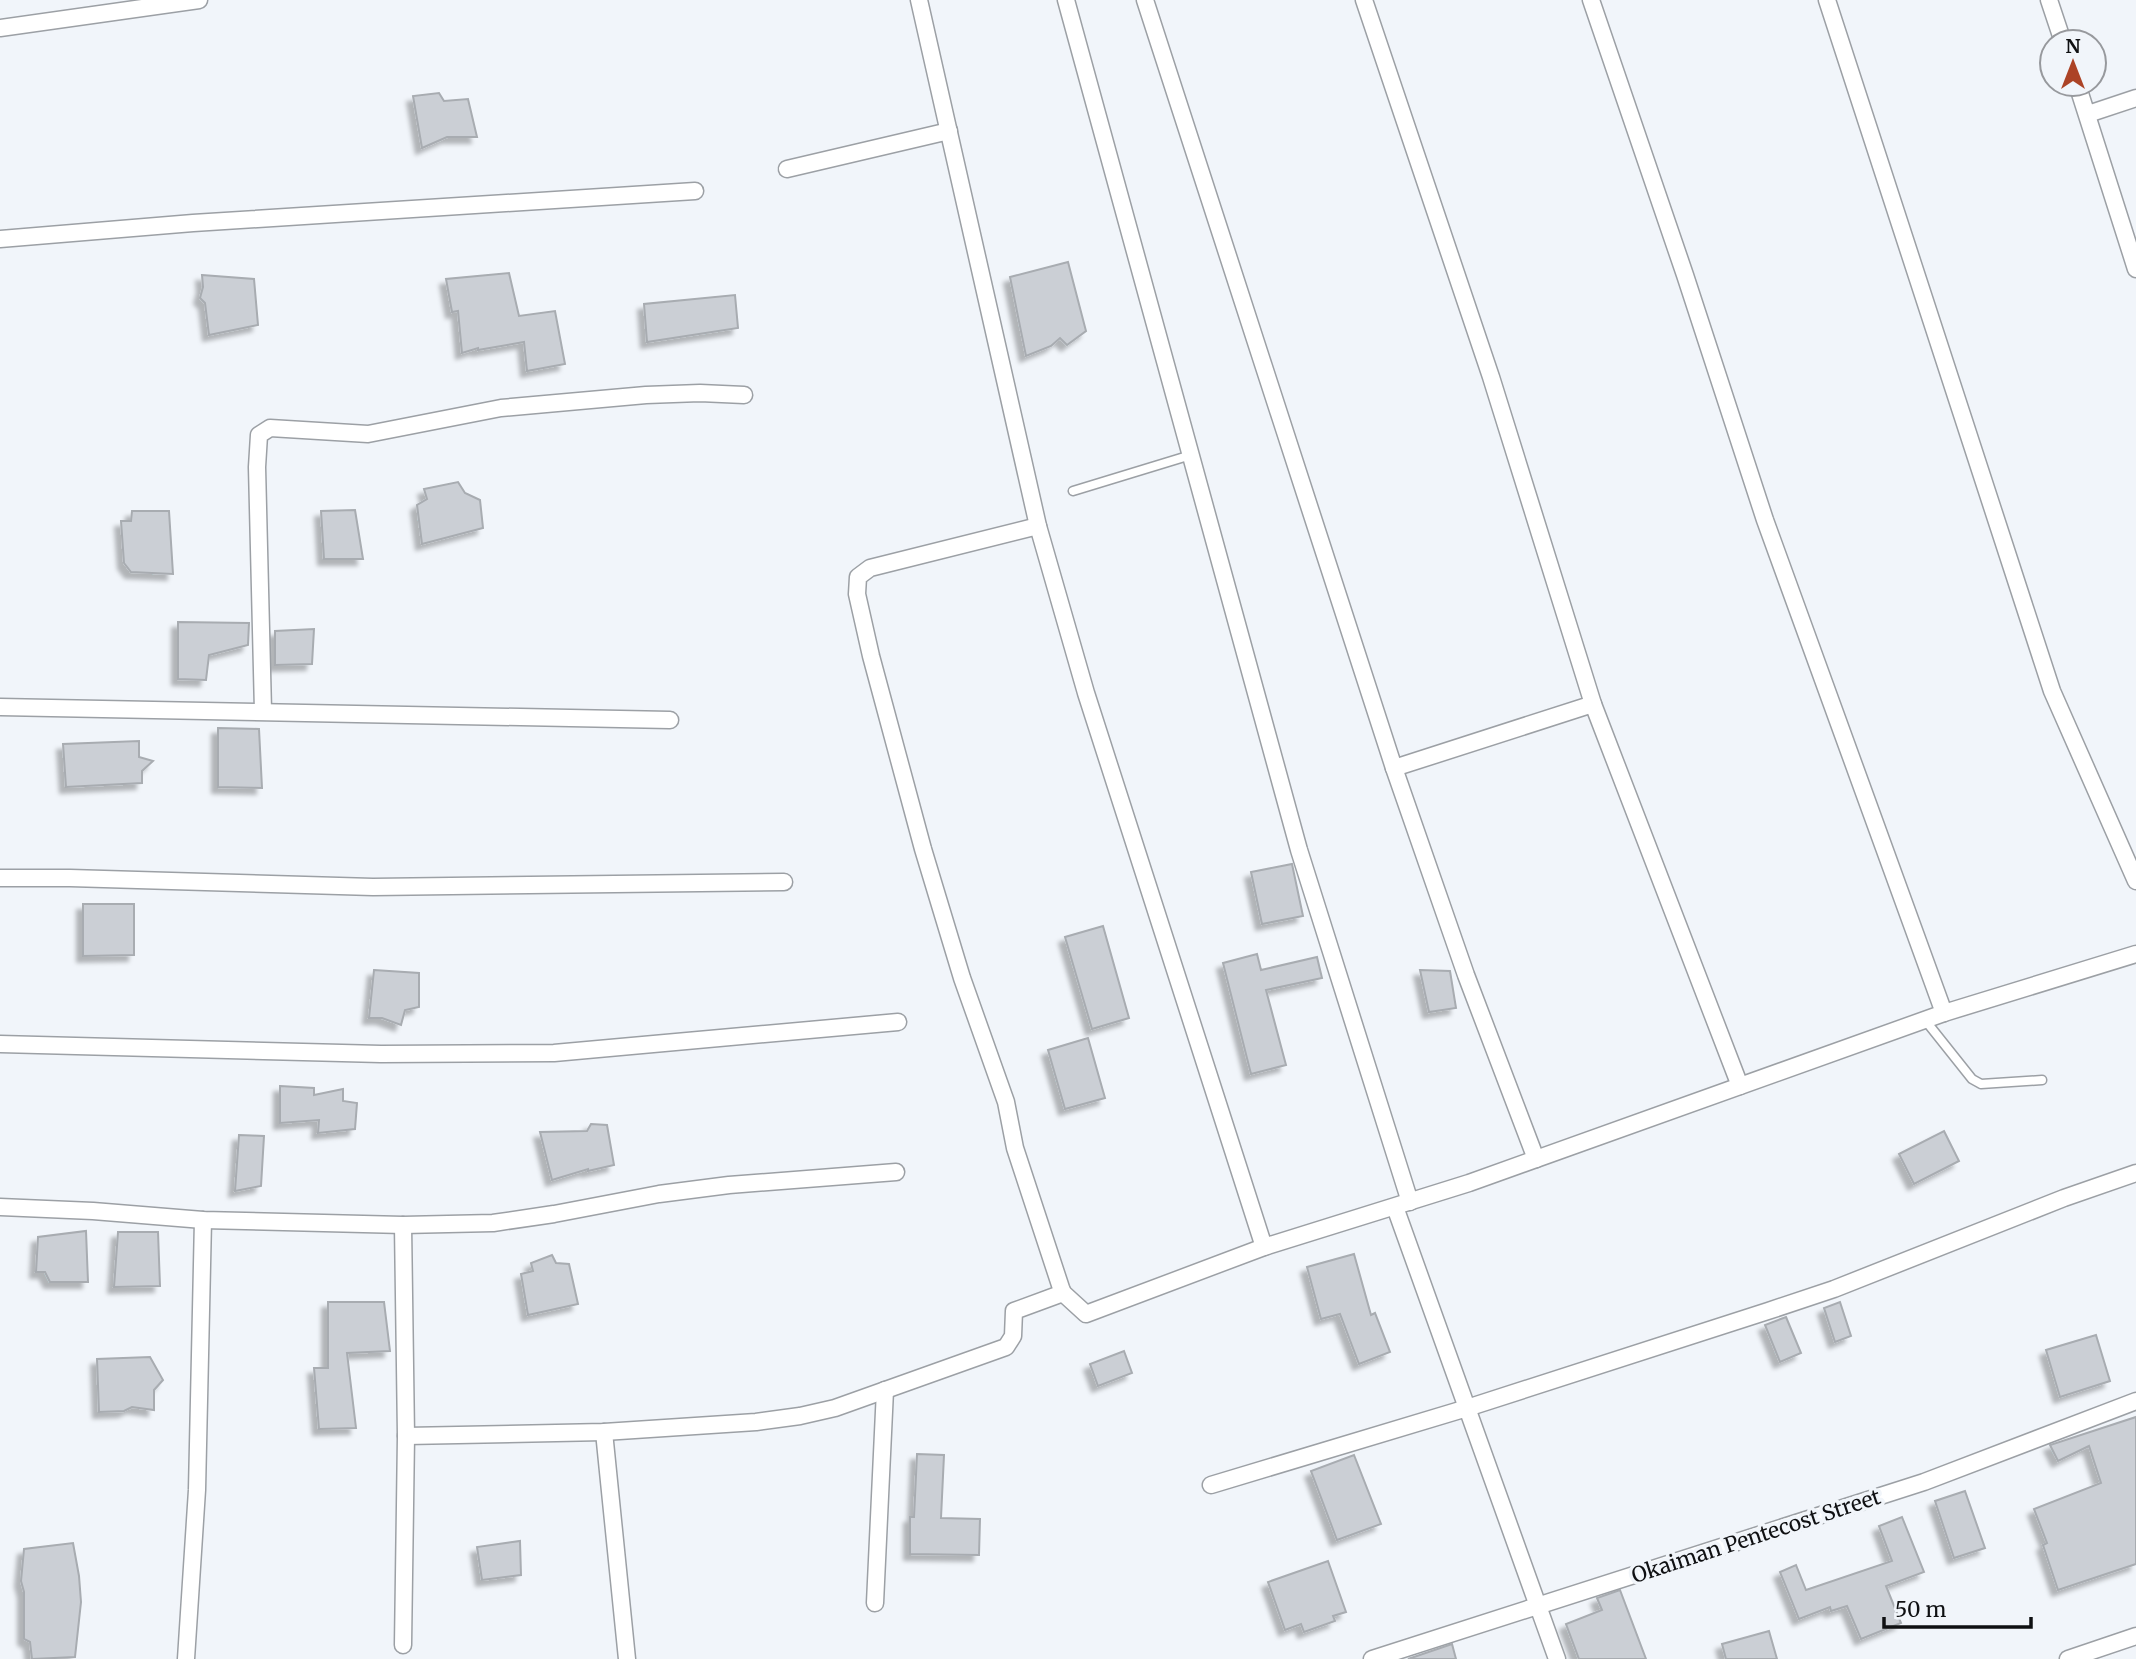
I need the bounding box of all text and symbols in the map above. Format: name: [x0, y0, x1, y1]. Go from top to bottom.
north arrow: [2038, 28, 2108, 98]
text: N: [2065, 34, 2081, 58]
street label: Okaiman Pentecost Street: [1628, 1483, 1884, 1589]
scale bar: [1884, 1586, 2031, 1630]
text: 50 m: [1895, 1596, 1946, 1623]

